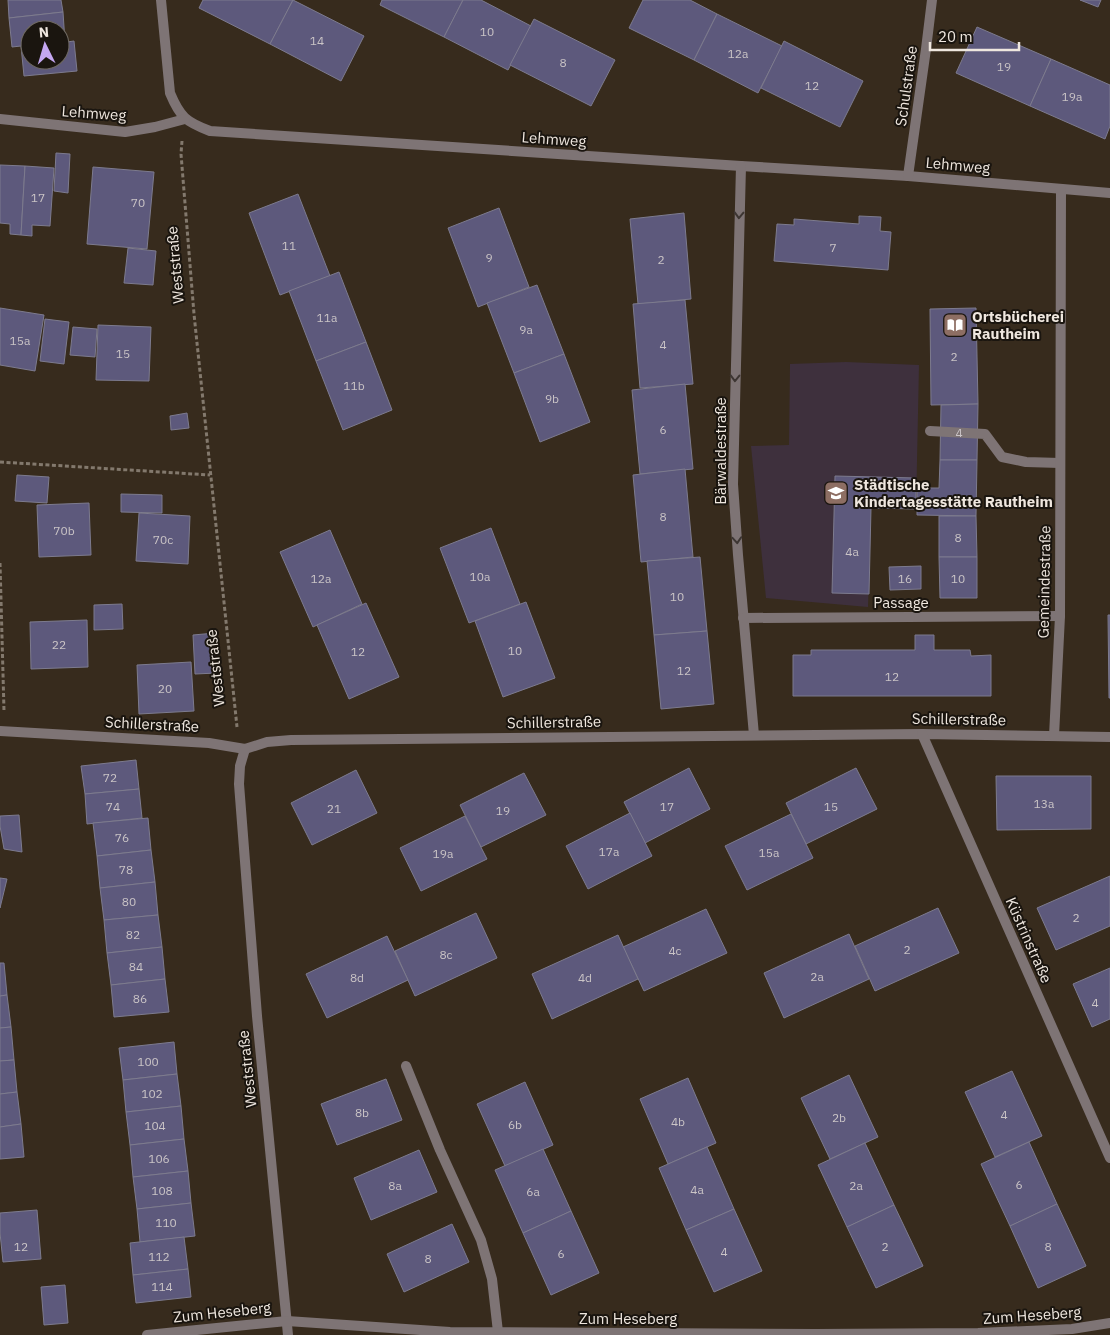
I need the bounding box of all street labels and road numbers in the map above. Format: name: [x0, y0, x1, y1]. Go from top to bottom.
street label: Schulstraße: [891, 45, 921, 127]
street label: Lehmweg: [61, 101, 127, 125]
street label: Lehmweg: [521, 127, 587, 151]
street label: Lehmweg: [925, 153, 991, 177]
street label: Weststraße: [162, 226, 188, 304]
street label: Bärwaldestraße: [711, 397, 730, 505]
street label: Gemeindestraße: [1034, 525, 1054, 639]
street label: Passage: [873, 593, 929, 612]
street label: Weststraße: [201, 628, 229, 708]
street label: Schillerstraße: [912, 709, 1006, 729]
street label: Schillerstraße: [105, 712, 199, 736]
street label: Schillerstraße: [507, 712, 601, 732]
street label: Küstrinstraße: [1002, 894, 1056, 986]
street label: Weststraße: [233, 1029, 261, 1109]
street label: Zum Heseberg: [172, 1297, 272, 1327]
street label: Zum Heseberg: [982, 1302, 1082, 1328]
street label: Zum Heseberg: [579, 1309, 677, 1328]

